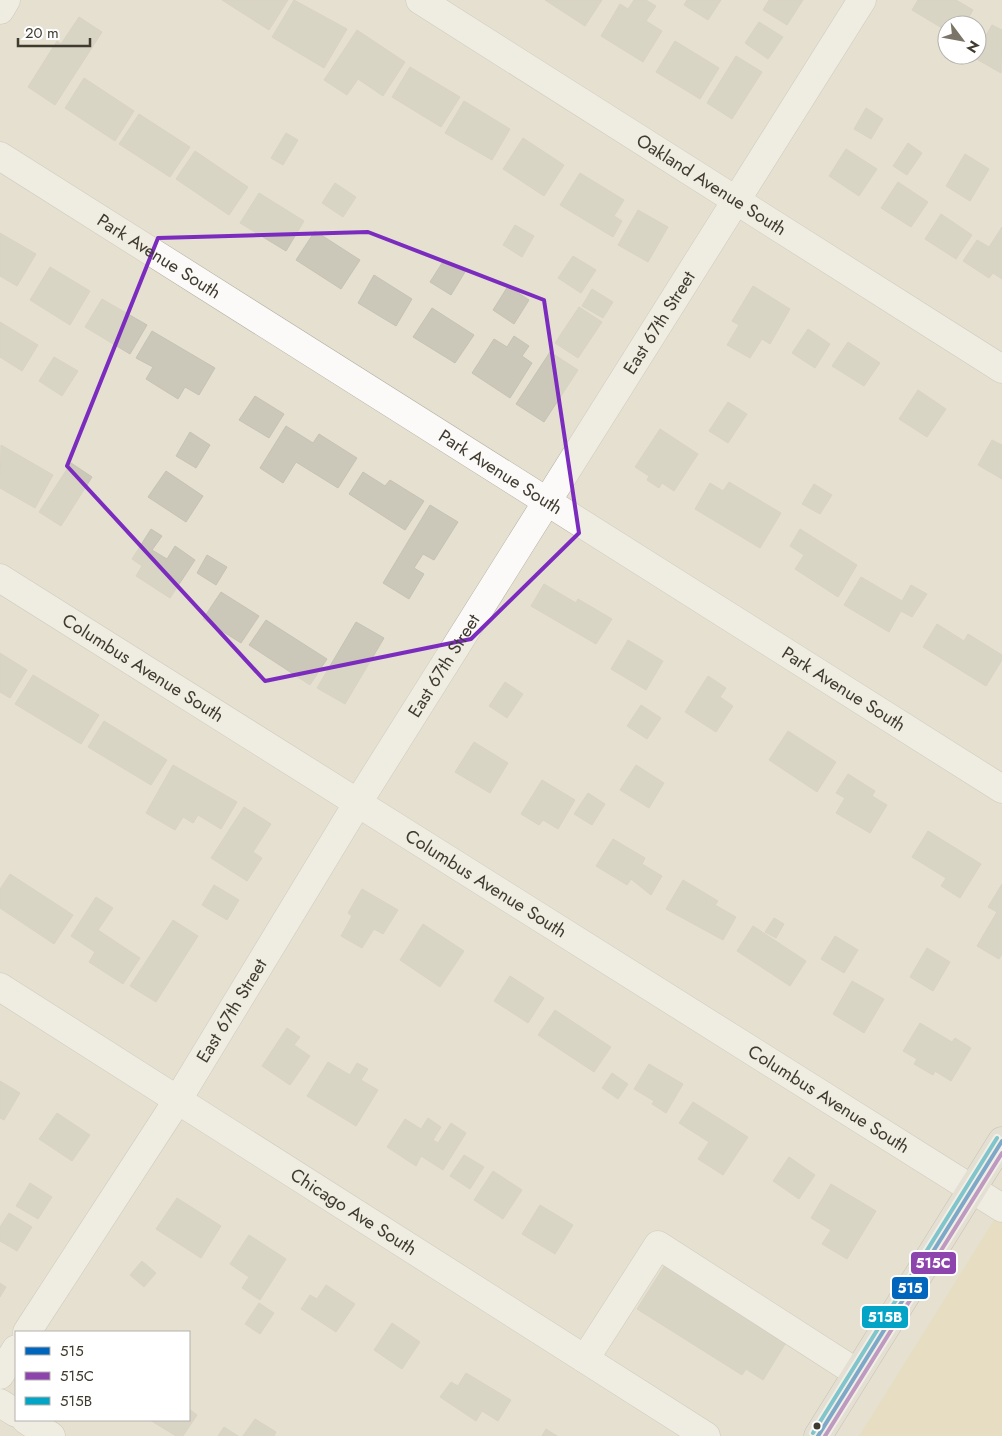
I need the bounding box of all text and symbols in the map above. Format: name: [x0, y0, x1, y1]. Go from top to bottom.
scale bar: [18, 15, 90, 47]
north arrow: [937, 15, 987, 65]
text: 20 m: [25, 22, 59, 44]
text: N: [962, 37, 984, 57]
street label: Oakland Avenue South: [631, 127, 791, 242]
street label: Park Avenue South: [92, 208, 226, 305]
street label: East 67th Street: [617, 265, 702, 379]
street label: Park Avenue South: [434, 423, 567, 521]
street label: Columbus Avenue South: [57, 607, 229, 729]
street label: East 67th Street: [402, 608, 486, 722]
street label: Park Avenue South: [777, 640, 911, 738]
street label: Columbus Avenue South: [400, 823, 572, 944]
street label: East 67th Street: [190, 953, 274, 1068]
street label: Columbus Avenue South: [743, 1038, 915, 1160]
street label: Chicago Ave South: [285, 1162, 422, 1262]
line badge: 515C: [910, 1251, 957, 1275]
text: 515C: [916, 1253, 951, 1273]
line badge: 515: [891, 1276, 929, 1300]
text: 515: [897, 1278, 923, 1298]
line badge: 515B: [861, 1305, 909, 1329]
text: 515B: [868, 1307, 902, 1327]
legend: [15, 1331, 190, 1421]
text: 515: [60, 1340, 84, 1362]
text: 515C: [60, 1365, 94, 1387]
text: 515B: [60, 1390, 92, 1412]
unlabelled marker: [812, 1421, 822, 1431]

